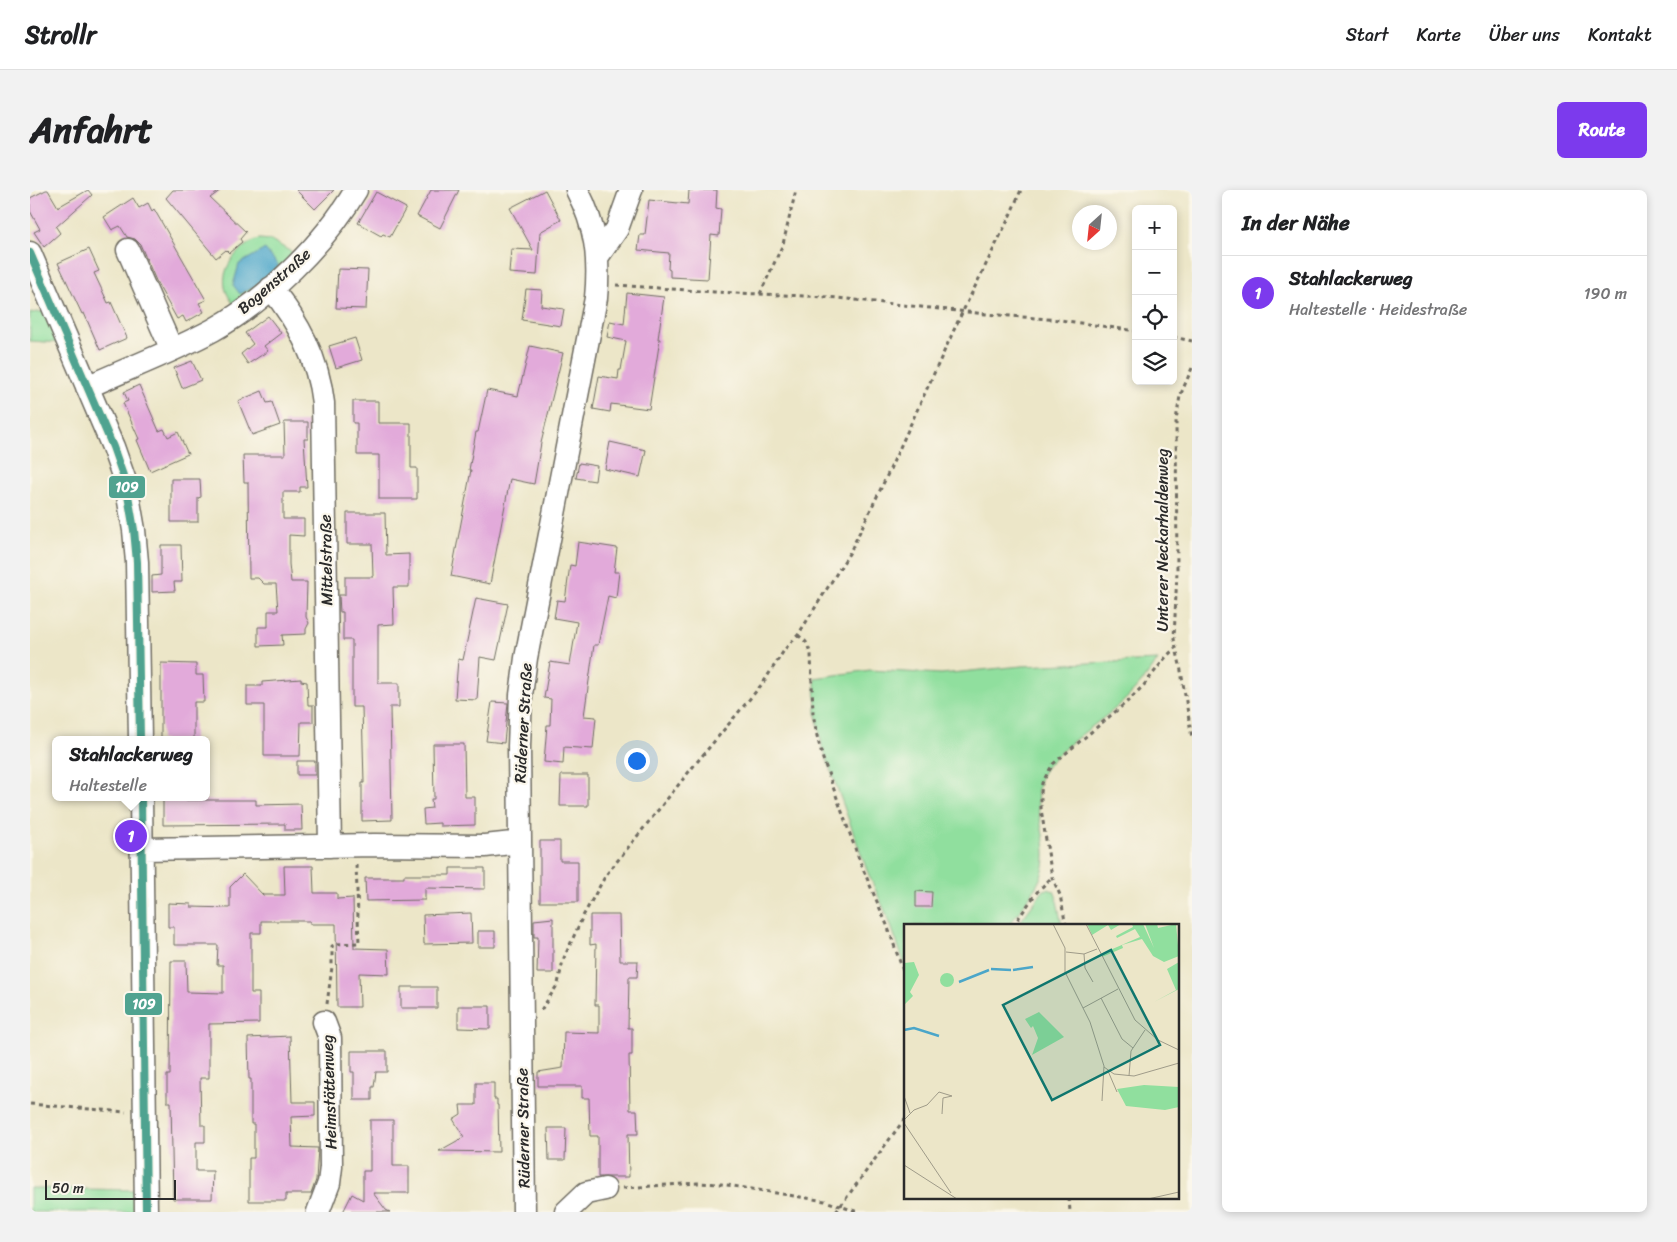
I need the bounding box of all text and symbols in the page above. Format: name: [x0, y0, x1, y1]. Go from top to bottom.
text: Strollr: [25, 14, 96, 56]
text: Start: [1346, 19, 1389, 51]
text: Karte: [1417, 19, 1461, 51]
text: Über uns: [1489, 19, 1560, 51]
text: Kontakt: [1588, 19, 1652, 51]
text: Anfahrt: [30, 99, 153, 161]
button: Route: [1557, 102, 1647, 158]
text: In der Nähe: [1242, 204, 1350, 242]
north arrow: [1072, 205, 1117, 250]
map controls: [1132, 205, 1177, 385]
button: +: [1132, 205, 1177, 250]
street label: Bogenstraße: [230, 240, 318, 322]
button: −: [1132, 250, 1177, 295]
text: Stahlackerweg: [1289, 262, 1413, 295]
text: 1: [1255, 279, 1261, 308]
text: 190 m: [1584, 279, 1627, 308]
button: locate: [1132, 295, 1177, 340]
text: Haltestelle · Heidestraße: [1289, 295, 1467, 324]
button: layers: [1132, 340, 1177, 385]
street label: Unterer Neckarhaldenweg: [1148, 449, 1177, 631]
line badge: 109: [108, 475, 146, 499]
text: 109: [115, 475, 139, 500]
street label: Mittelstraße: [311, 514, 341, 606]
street label: Rüderner Straße: [505, 662, 541, 784]
popup: [52, 736, 210, 801]
text: Stahlackerweg: [69, 738, 193, 771]
your location: [624, 748, 650, 774]
text: Haltestelle: [69, 771, 147, 800]
pin: 1: [115, 817, 147, 855]
inset map: [904, 924, 1180, 1200]
line badge: 109: [124, 992, 163, 1016]
text: 109: [132, 992, 156, 1017]
street label: Heimstättenweg: [313, 1034, 345, 1150]
street label: Rüderner Straße: [507, 1068, 539, 1188]
text: 50 m: [52, 1176, 84, 1201]
scale bar: [45, 1177, 176, 1200]

